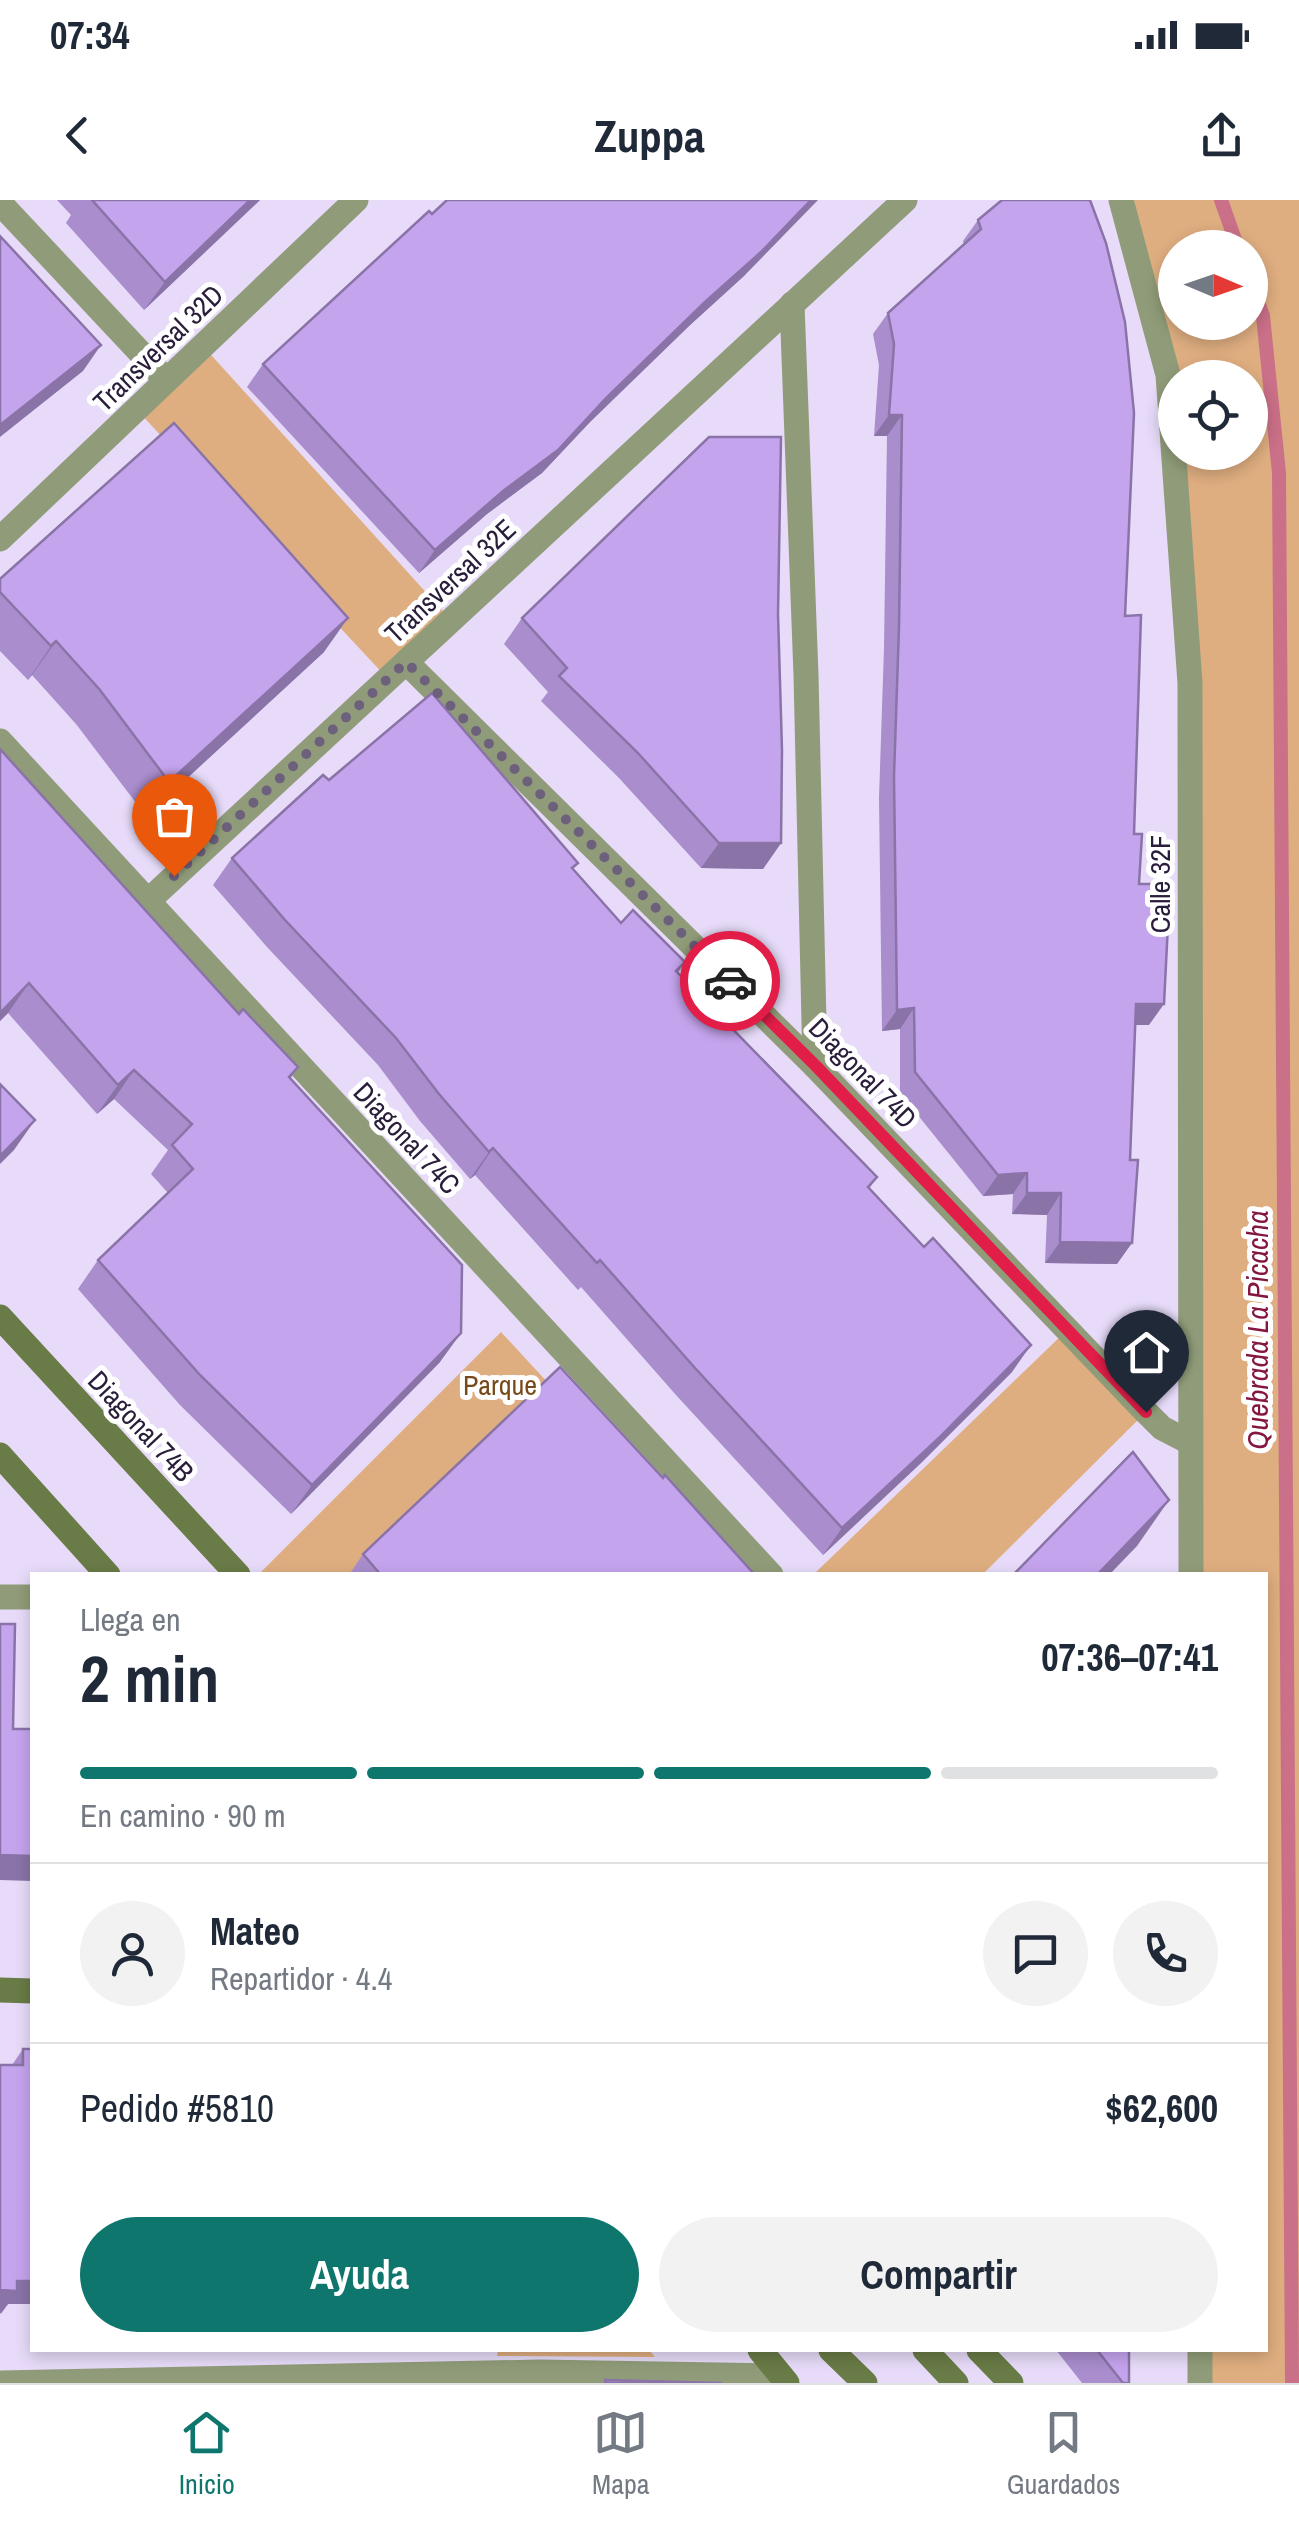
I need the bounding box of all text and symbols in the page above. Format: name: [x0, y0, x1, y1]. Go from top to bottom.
text: 07:34: [50, 10, 130, 61]
text: Zuppa: [594, 105, 705, 166]
icon: back: [50, 108, 105, 163]
icon: share: [1194, 108, 1249, 163]
north arrow: [1158, 230, 1268, 340]
map controls: [1158, 230, 1268, 470]
street label: Transversal 32D: [85, 276, 231, 420]
button: locate: [1158, 360, 1268, 470]
street label: Transversal 32E: [376, 510, 524, 652]
pin: [132, 774, 217, 877]
icon: bag: [147, 789, 202, 844]
street label: Calle 32F: [1141, 835, 1179, 933]
courier: [680, 931, 780, 1031]
icon: car: [703, 954, 758, 1009]
street label: Diagonal 74D: [801, 1009, 925, 1137]
street label: Diagonal 74C: [345, 1074, 469, 1202]
water label: Quebrada La Picacha: [1237, 1210, 1277, 1450]
pin: [1104, 1310, 1189, 1413]
icon: home: [1119, 1325, 1174, 1380]
street label: Diagonal 74B: [80, 1362, 202, 1490]
park label: Parque: [463, 1366, 537, 1404]
text: Llega en: [80, 1598, 181, 1641]
text: 07:36–07:41: [1041, 1632, 1218, 1683]
text: 2 min: [80, 1635, 219, 1722]
text: En camino · 90 m: [80, 1794, 286, 1837]
button: person: [80, 1901, 185, 2006]
button: chat: [983, 1901, 1088, 2006]
button: phone: [1113, 1901, 1218, 2006]
text: Mateo: [210, 1906, 300, 1957]
text: Repartidor · 4.4: [210, 1957, 392, 2000]
text: Pedido #5810: [80, 2083, 274, 2134]
text: $62,600: [1105, 2083, 1218, 2134]
button: Ayuda: [80, 2217, 639, 2332]
button: Compartir: [659, 2217, 1218, 2332]
tab: Inicio: [179, 2405, 235, 2503]
tab: Mapa: [592, 2405, 649, 2503]
tab: Guardados: [1007, 2405, 1120, 2503]

